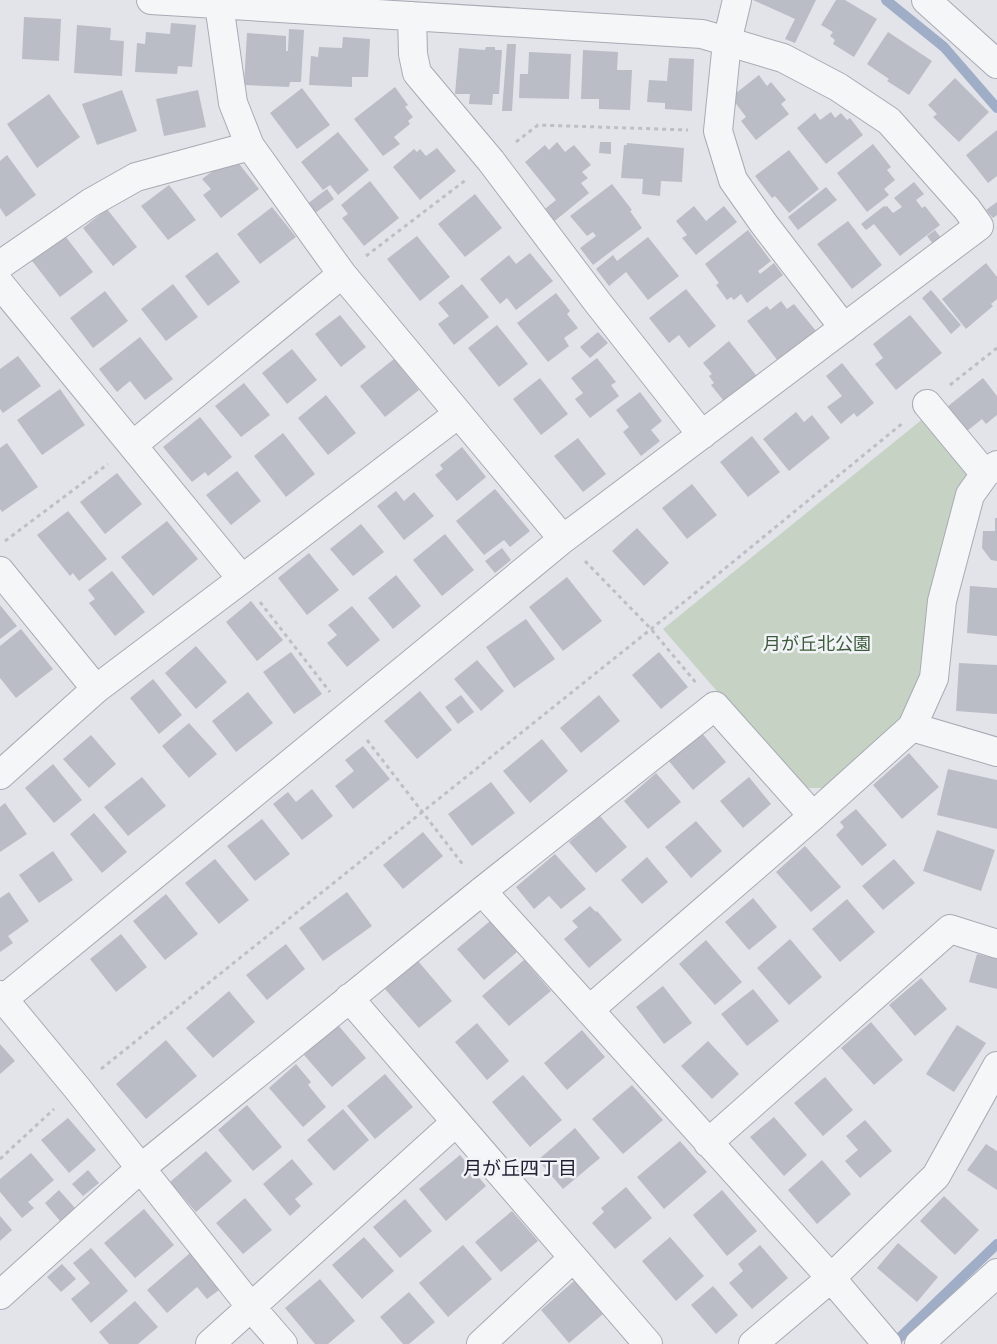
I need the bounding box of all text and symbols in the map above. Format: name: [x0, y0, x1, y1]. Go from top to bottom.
park label: 月が丘北公園: [763, 633, 871, 654]
district label: 月が丘四丁目: [463, 1157, 577, 1180]

